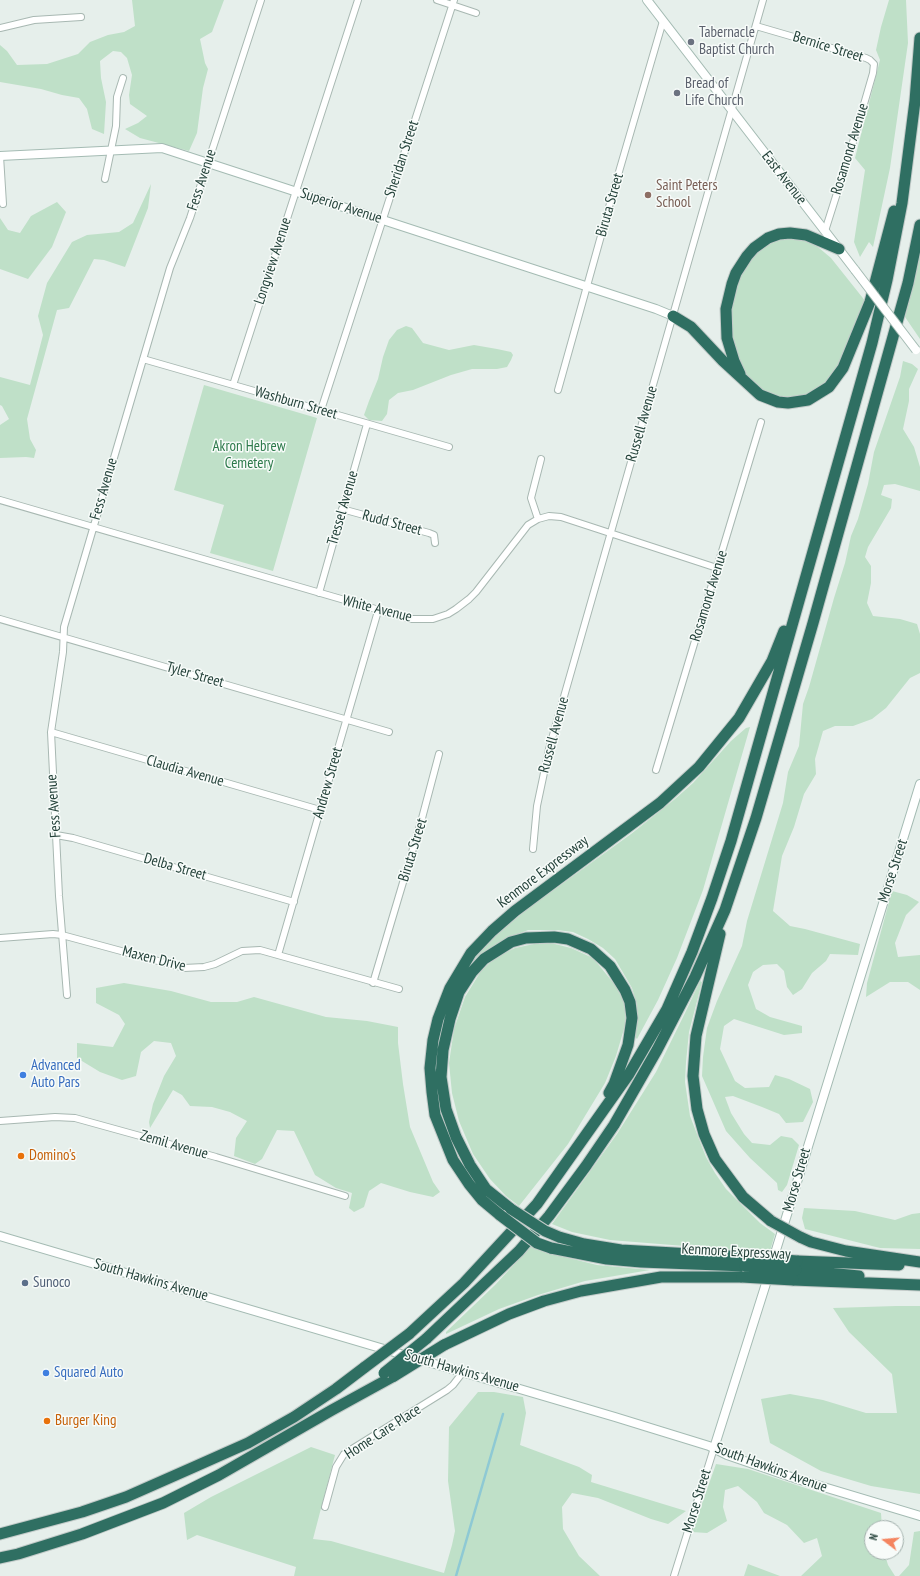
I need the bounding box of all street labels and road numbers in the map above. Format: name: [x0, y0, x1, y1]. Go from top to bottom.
street label: Bernice Street: [791, 28, 865, 66]
street label: Rosamond Avenue: [828, 101, 872, 197]
street label: Sheridan Street: [381, 118, 423, 200]
street label: Fess Avenue: [184, 147, 220, 213]
street label: East Avenue: [758, 148, 810, 208]
street label: Biruta Street: [592, 171, 628, 239]
street label: Superior Avenue: [298, 184, 384, 228]
street label: Longview Avenue: [250, 215, 296, 307]
street label: Washburn Street: [253, 383, 339, 423]
street label: Russell Avenue: [623, 384, 661, 464]
street label: Fess Avenue: [87, 456, 121, 522]
street label: Tressel Avenue: [324, 469, 362, 547]
street label: Rudd Street: [360, 506, 424, 540]
street label: Rosamond Avenue: [687, 548, 731, 644]
street label: White Avenue: [340, 592, 414, 626]
street label: Tyler Street: [164, 658, 226, 692]
street label: Russell Avenue: [535, 695, 573, 775]
street label: Andrew Street: [309, 745, 347, 821]
street label: Claudia Avenue: [144, 751, 226, 791]
street label: Fess Avenue: [43, 774, 65, 838]
street label: Biruta Street: [395, 816, 431, 884]
street label: Kenmore Expressway: [494, 832, 592, 912]
street label: Morse Street: [874, 837, 912, 905]
street label: Delba Street: [142, 849, 208, 885]
street label: Maxen Drive: [120, 942, 188, 976]
street label: Zemil Avenue: [138, 1127, 210, 1163]
street label: Morse Street: [779, 1146, 815, 1214]
street label: Kenmore Expressway: [681, 1240, 791, 1264]
street label: South Hawkins Avenue: [92, 1255, 210, 1305]
street label: South Hawkins Avenue: [403, 1346, 521, 1396]
street label: Home Care Place: [341, 1401, 425, 1463]
street label: South Hawkins Avenue: [712, 1439, 830, 1497]
street label: Morse Street: [679, 1467, 715, 1535]

